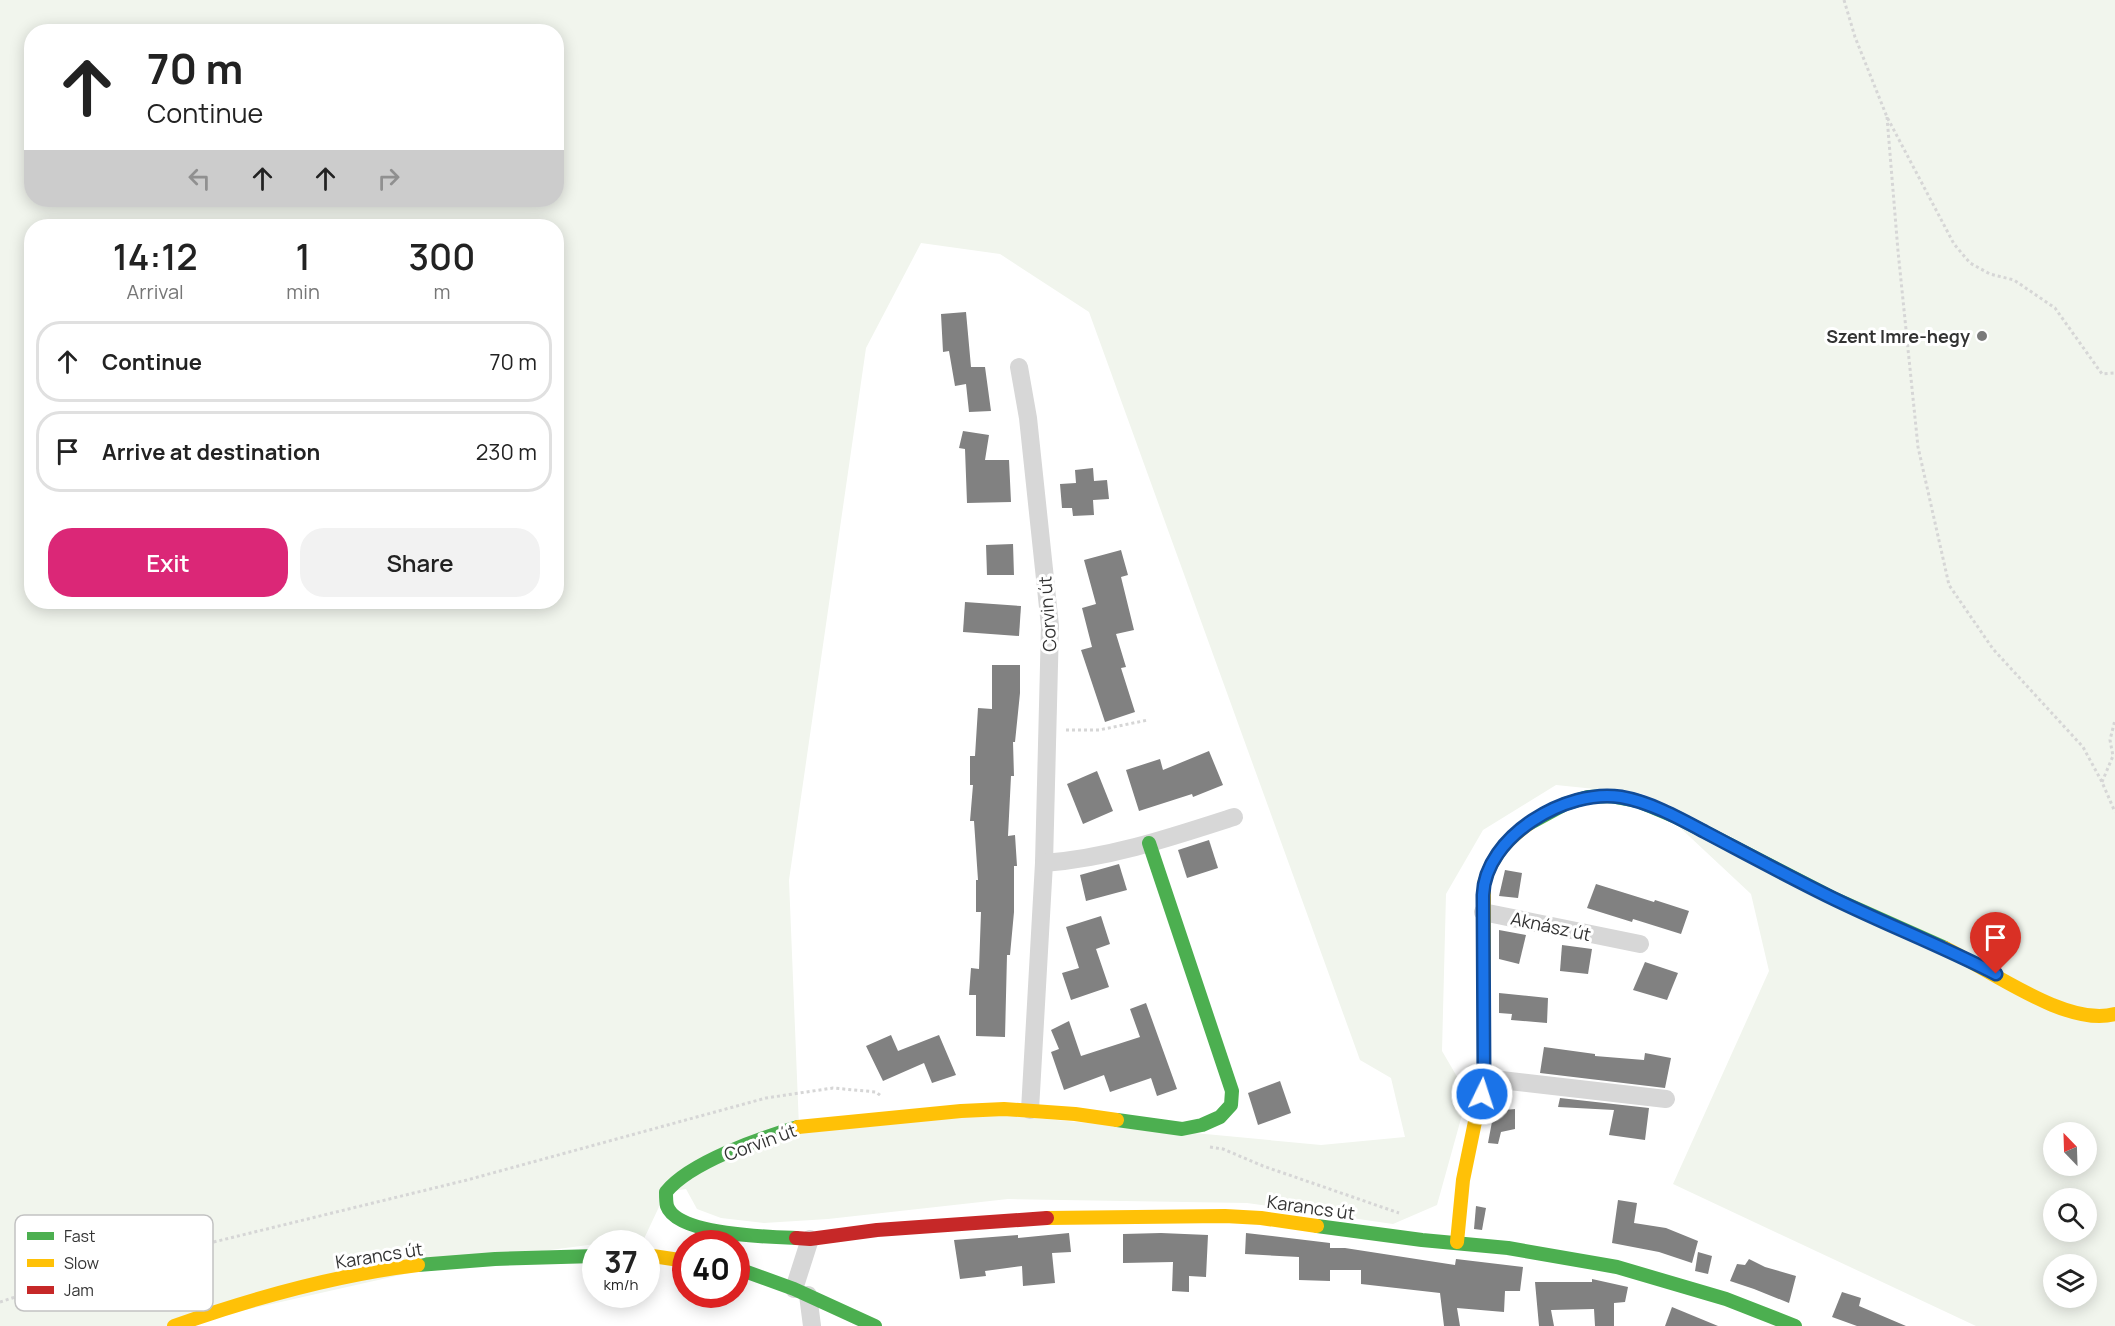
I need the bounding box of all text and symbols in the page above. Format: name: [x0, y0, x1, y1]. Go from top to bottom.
text: 70 m: [147, 39, 243, 97]
icon: ahead: [48, 48, 126, 126]
text: Continue: [147, 94, 263, 131]
icon: left: [183, 162, 216, 195]
icon: ahead: [246, 162, 279, 195]
icon: ahead: [309, 162, 342, 195]
icon: right: [372, 162, 405, 195]
text: 14:12: [113, 232, 198, 281]
text: 1: [295, 232, 311, 281]
text: 300: [409, 232, 475, 281]
text: Arrival: [127, 278, 184, 305]
text: min: [286, 278, 320, 305]
text: m: [433, 278, 450, 305]
place label: Szent Imre-hegy: [1826, 324, 1970, 348]
marker: Szent Imre-hegy: [1975, 329, 1989, 343]
icon: ahead: [51, 345, 84, 378]
text: Continue: [102, 347, 202, 377]
text: 70 m: [489, 347, 537, 377]
icon: arrive: [51, 435, 84, 468]
text: Arrive at destination: [102, 437, 320, 467]
text: 230 m: [476, 437, 537, 467]
button: Exit: [48, 528, 288, 597]
button: Share: [300, 528, 540, 597]
street label: Corvin út: [1032, 575, 1062, 653]
street label: Aknász út: [1509, 906, 1593, 946]
pin: [1970, 912, 2021, 974]
icon: arrive: [1979, 921, 2012, 954]
position arrow: [1450, 1062, 1514, 1126]
street label: Corvin út: [720, 1118, 800, 1166]
north arrow: [2043, 1122, 2097, 1176]
map controls: [2043, 1122, 2097, 1308]
button: search: [2043, 1188, 2097, 1242]
street label: Karancs út: [1266, 1189, 1356, 1225]
legend: [15, 1215, 213, 1311]
text: Fast: [64, 1225, 95, 1247]
speed limit sign: 40: [672, 1230, 750, 1308]
street label: Karancs út: [333, 1236, 425, 1274]
text: 37: [604, 1241, 638, 1282]
text: Slow: [64, 1252, 99, 1274]
button: layers: [2043, 1254, 2097, 1308]
text: km/h: [604, 1274, 638, 1295]
text: Jam: [64, 1279, 94, 1301]

